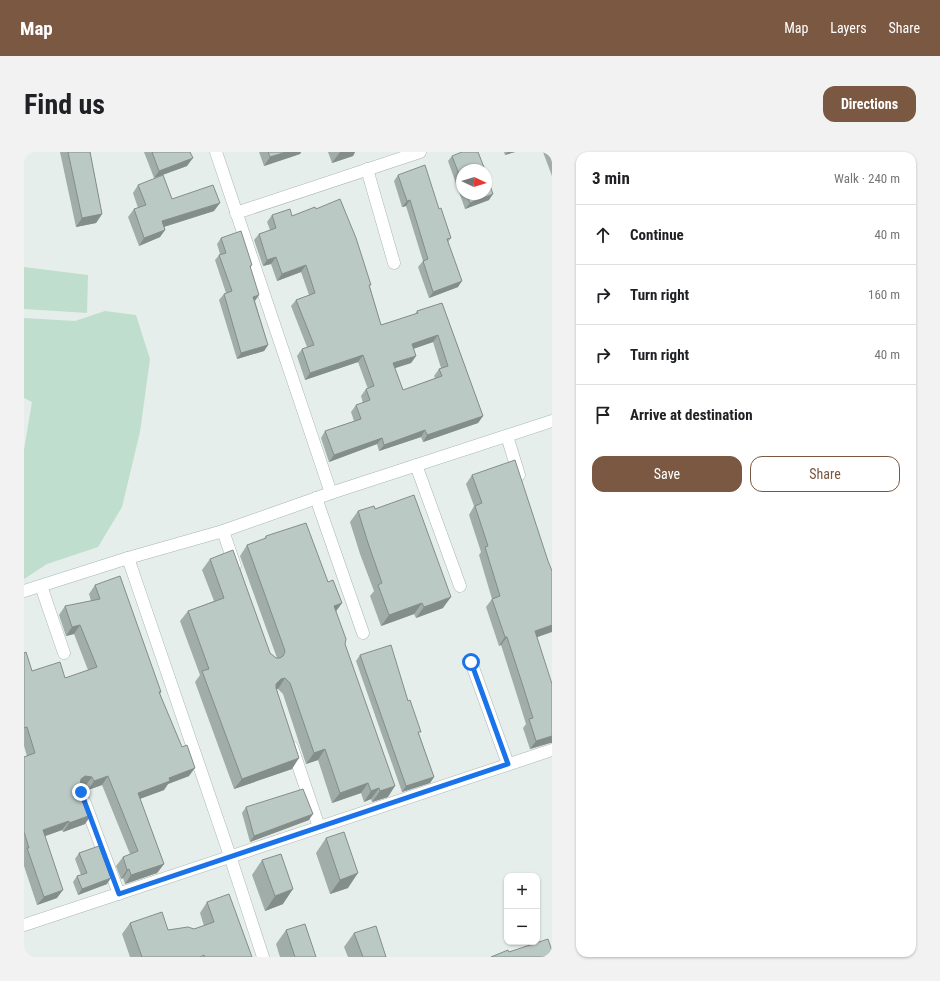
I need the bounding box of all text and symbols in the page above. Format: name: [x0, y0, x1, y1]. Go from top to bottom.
text: Map: [20, 17, 53, 40]
text: Map: [784, 20, 808, 36]
text: Layers: [830, 20, 867, 36]
text: Share: [889, 20, 920, 36]
button: Directions: [823, 86, 916, 122]
text: Find us: [24, 88, 105, 121]
north arrow: [456, 164, 492, 200]
text: 3 min: [592, 168, 630, 188]
text: Walk · 240 m: [834, 171, 900, 186]
icon: ahead: [592, 224, 614, 246]
text: Continue: [630, 226, 684, 244]
text: 40 m: [874, 227, 900, 242]
icon: right: [592, 284, 614, 306]
text: Turn right: [630, 286, 689, 304]
text: 160 m: [868, 287, 900, 302]
icon: right: [592, 344, 614, 366]
text: Turn right: [630, 346, 689, 364]
text: 40 m: [874, 347, 900, 362]
icon: arrive: [592, 404, 614, 426]
text: Arrive at destination: [630, 406, 753, 424]
button: Save: [592, 456, 742, 492]
button: Share: [750, 456, 900, 492]
route start: [462, 653, 480, 671]
route end: [72, 783, 90, 801]
map controls: [504, 873, 540, 945]
button: +: [504, 873, 540, 909]
button: −: [504, 909, 540, 945]

